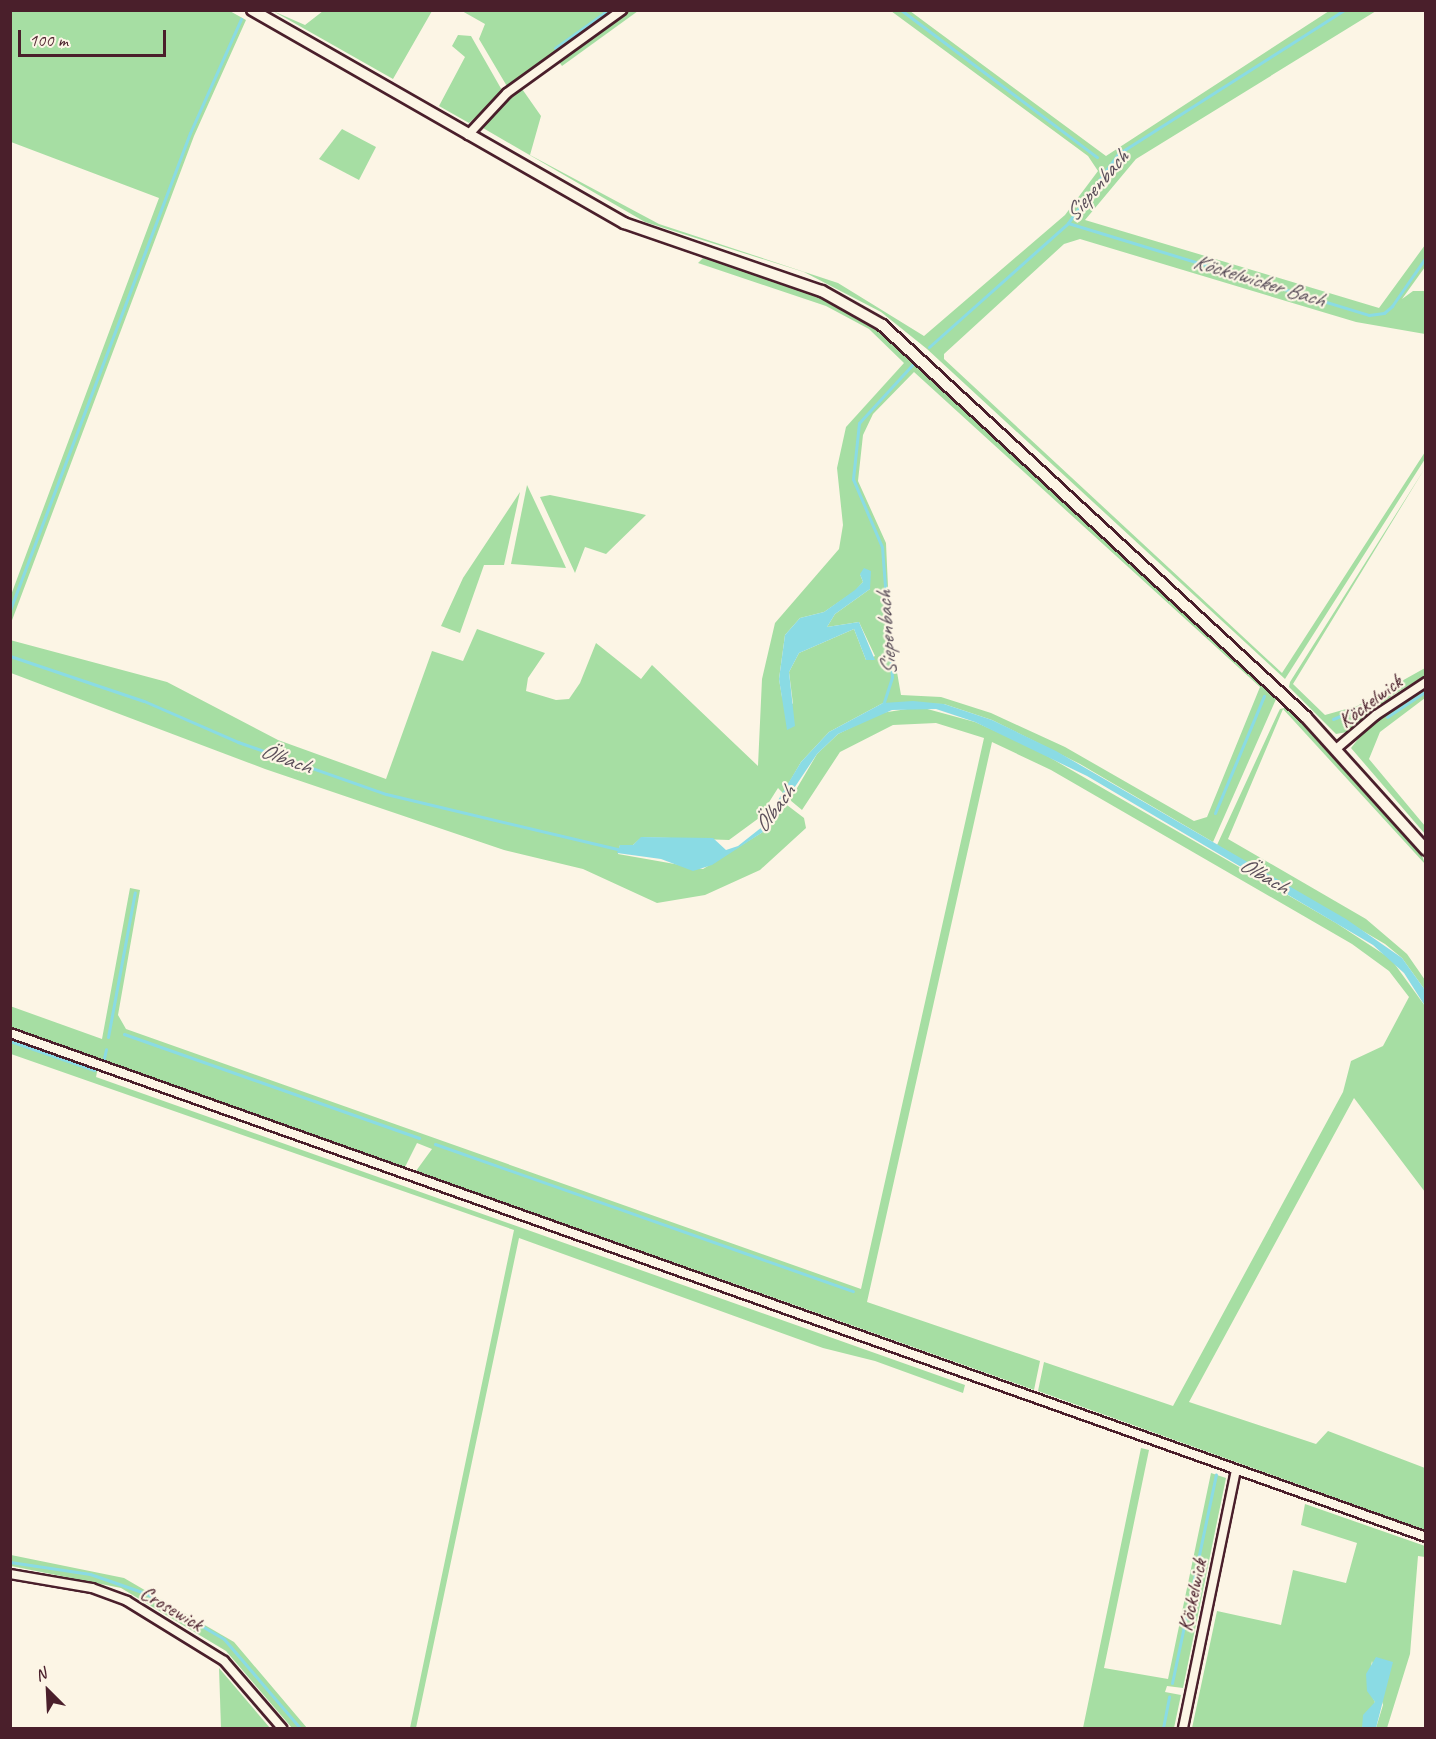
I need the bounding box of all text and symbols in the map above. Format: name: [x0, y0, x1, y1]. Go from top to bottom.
scale bar: [21, 18, 170, 56]
text: 100 m: [29, 29, 68, 51]
water label: Siepenbach: [1060, 145, 1134, 227]
water label: Köckelwicker Bach: [1190, 249, 1328, 313]
water label: Siepenbach: [871, 590, 903, 676]
street label: Köckelwick: [1333, 669, 1407, 733]
water label: Ölbach: [257, 738, 315, 780]
water label: Ölbach: [749, 780, 801, 838]
water label: Ölbach: [1235, 852, 1293, 900]
street label: Köckelwick: [1172, 1557, 1212, 1633]
street label: Crosewick: [136, 1579, 208, 1637]
north arrow: [18, 1661, 78, 1721]
text: N: [32, 1663, 49, 1686]

